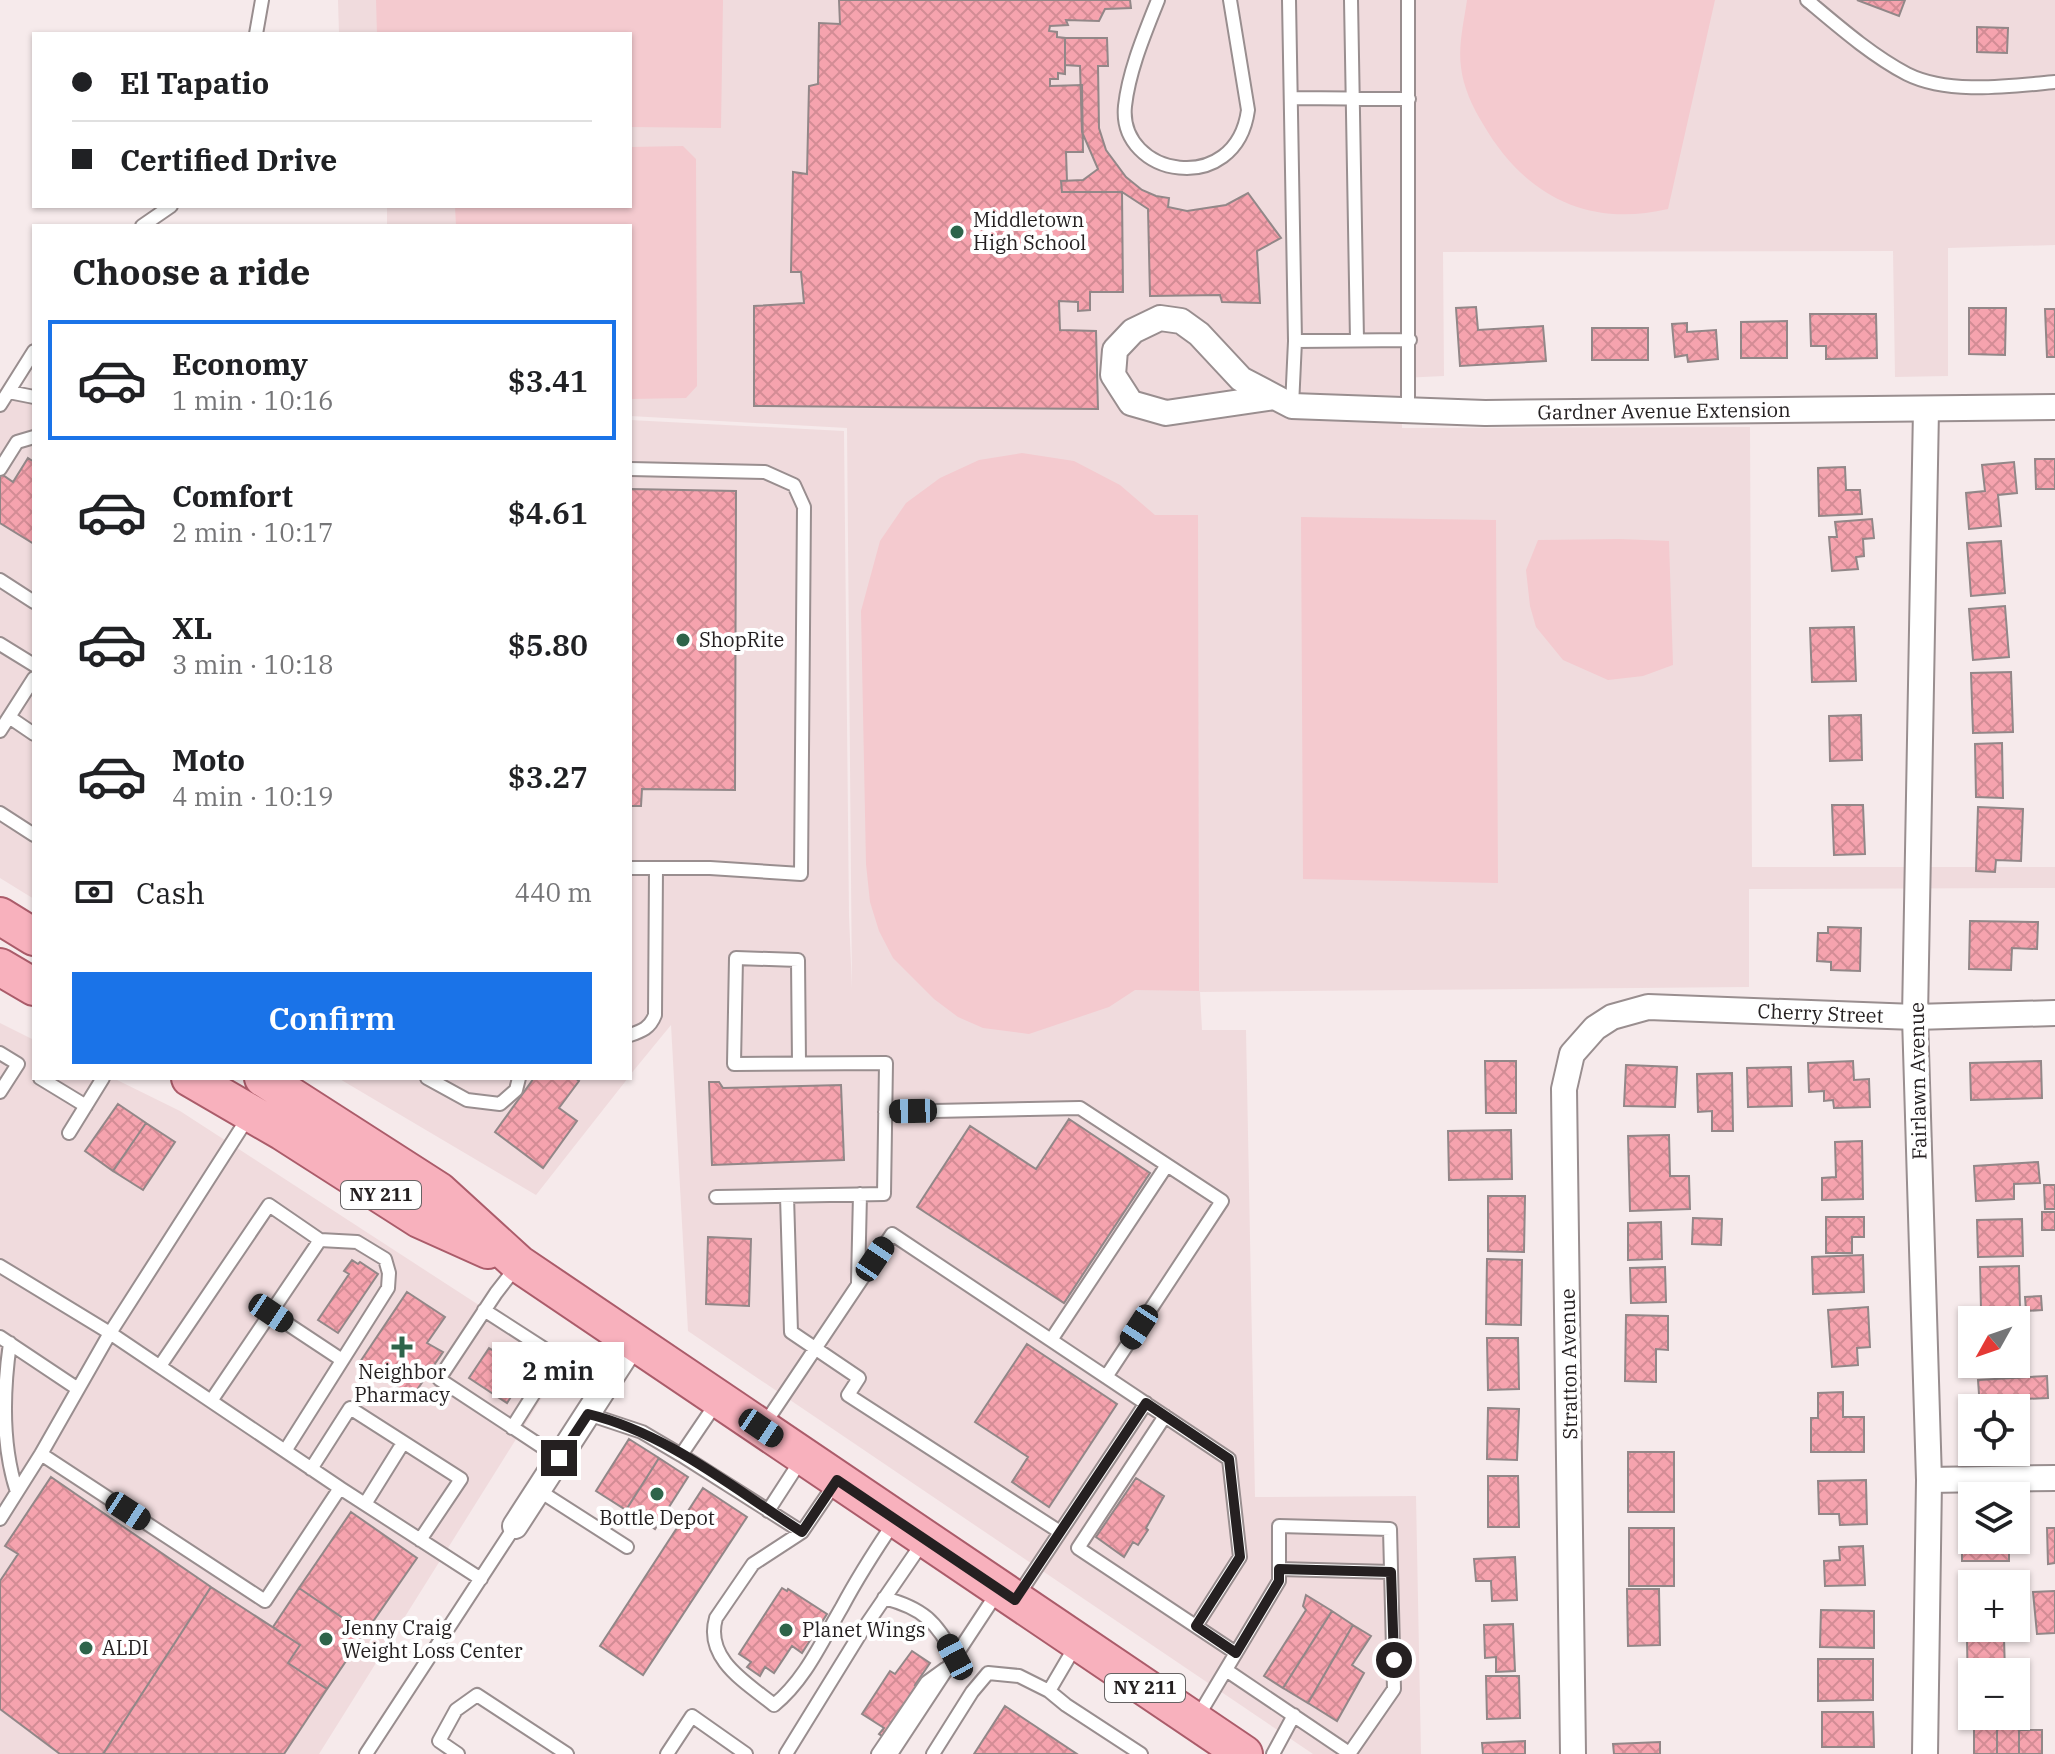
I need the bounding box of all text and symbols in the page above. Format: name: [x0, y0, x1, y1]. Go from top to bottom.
text: El Tapatio: [120, 63, 269, 102]
text: Certified Drive: [120, 140, 337, 179]
place label: Middletown High School: [973, 206, 1086, 256]
marker: Middletown High School: [948, 223, 966, 241]
text: Choose a ride: [72, 248, 311, 295]
icon: car: [76, 344, 148, 416]
text: Economy: [172, 344, 308, 383]
text: $3.41: [508, 361, 588, 400]
text: 1 min · 10:16: [172, 383, 334, 417]
street label: Gardner Avenue Extension: [1537, 396, 1791, 425]
icon: car: [76, 476, 148, 548]
text: Comfort: [172, 476, 293, 515]
text: $4.61: [508, 493, 588, 532]
text: 2 min · 10:17: [172, 515, 334, 549]
icon: car: [76, 608, 148, 680]
text: XL: [172, 608, 212, 647]
text: $5.80: [508, 625, 588, 664]
place label: ShopRite: [699, 626, 784, 653]
marker: ShopRite: [674, 631, 692, 649]
text: 3 min · 10:18: [172, 647, 334, 681]
icon: car: [76, 740, 148, 812]
text: Moto: [172, 740, 245, 779]
text: $3.27: [508, 757, 588, 796]
text: 4 min · 10:19: [172, 779, 334, 813]
icon: cash: [72, 870, 116, 914]
text: Cash: [136, 873, 205, 912]
text: 440 m: [514, 875, 592, 909]
button: Confirm: [72, 972, 592, 1064]
street label: Cherry Street: [1757, 997, 1884, 1029]
street label: Fairlawn Avenue: [1903, 1002, 1932, 1160]
car: [889, 1099, 937, 1123]
road number: NY 211: [341, 1181, 421, 1209]
car: [852, 1232, 898, 1286]
street label: Stratton Avenue: [1554, 1288, 1583, 1440]
car: [244, 1290, 298, 1336]
car: [1116, 1300, 1162, 1354]
north arrow: [1958, 1306, 2030, 1378]
map controls: [1958, 1306, 2030, 1730]
marker: Neighbor Pharmacy: [393, 1338, 411, 1356]
callout: 2 min: [493, 1342, 625, 1398]
text: 2 min: [522, 1353, 594, 1387]
place label: Neighbor Pharmacy: [354, 1358, 450, 1408]
button: locate: [1958, 1394, 2030, 1466]
car: [734, 1405, 788, 1451]
route end: [541, 1440, 577, 1476]
button: layers: [1958, 1482, 2030, 1554]
marker: Bottle Depot: [648, 1485, 666, 1503]
car: [101, 1488, 155, 1534]
place label: Bottle Depot: [599, 1504, 715, 1531]
button: +: [1958, 1570, 2030, 1642]
place label: Jenny Craig Weight Loss Center: [342, 1614, 523, 1664]
place label: Planet Wings: [802, 1616, 925, 1643]
marker: Planet Wings: [777, 1621, 795, 1639]
marker: Jenny Craig Weight Loss Center: [317, 1630, 335, 1648]
car: [933, 1630, 977, 1684]
place label: ALDI: [102, 1634, 149, 1661]
marker: ALDI: [77, 1639, 95, 1657]
route start: [1376, 1642, 1412, 1678]
button: −: [1958, 1658, 2030, 1730]
road number: NY 211: [1105, 1674, 1185, 1702]

